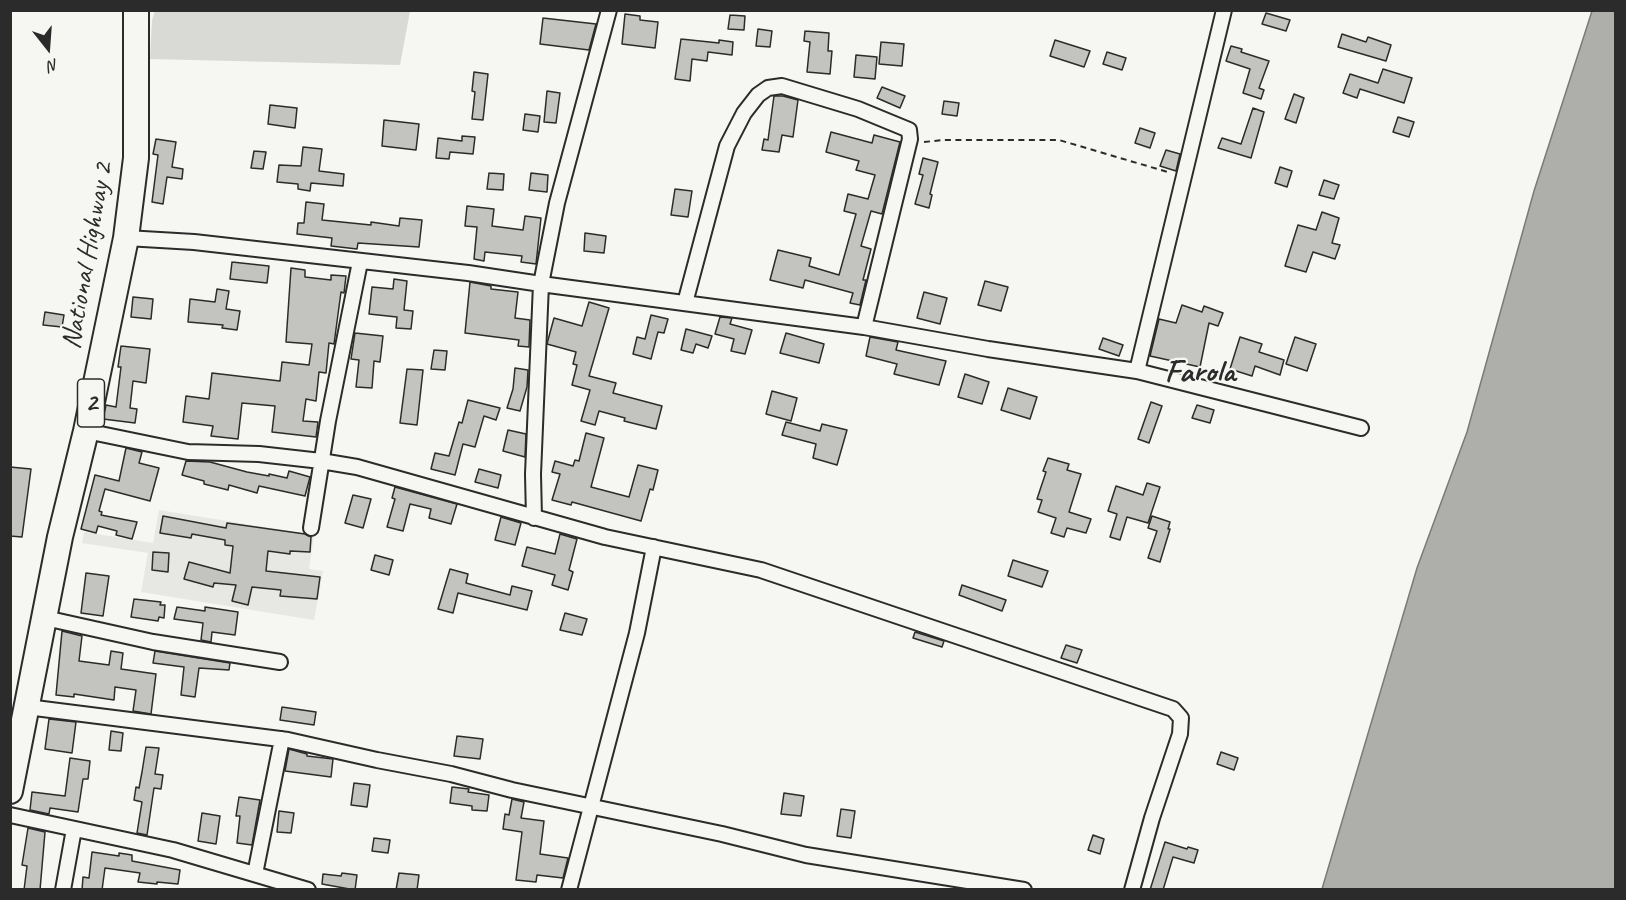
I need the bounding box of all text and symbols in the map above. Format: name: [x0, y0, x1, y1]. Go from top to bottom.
north arrow: [18, 18, 78, 78]
text: N: [46, 54, 61, 76]
street label: National Highway 2: [55, 160, 121, 352]
district label: Farola: [1165, 354, 1235, 392]
road number: 2: [78, 379, 104, 427]

